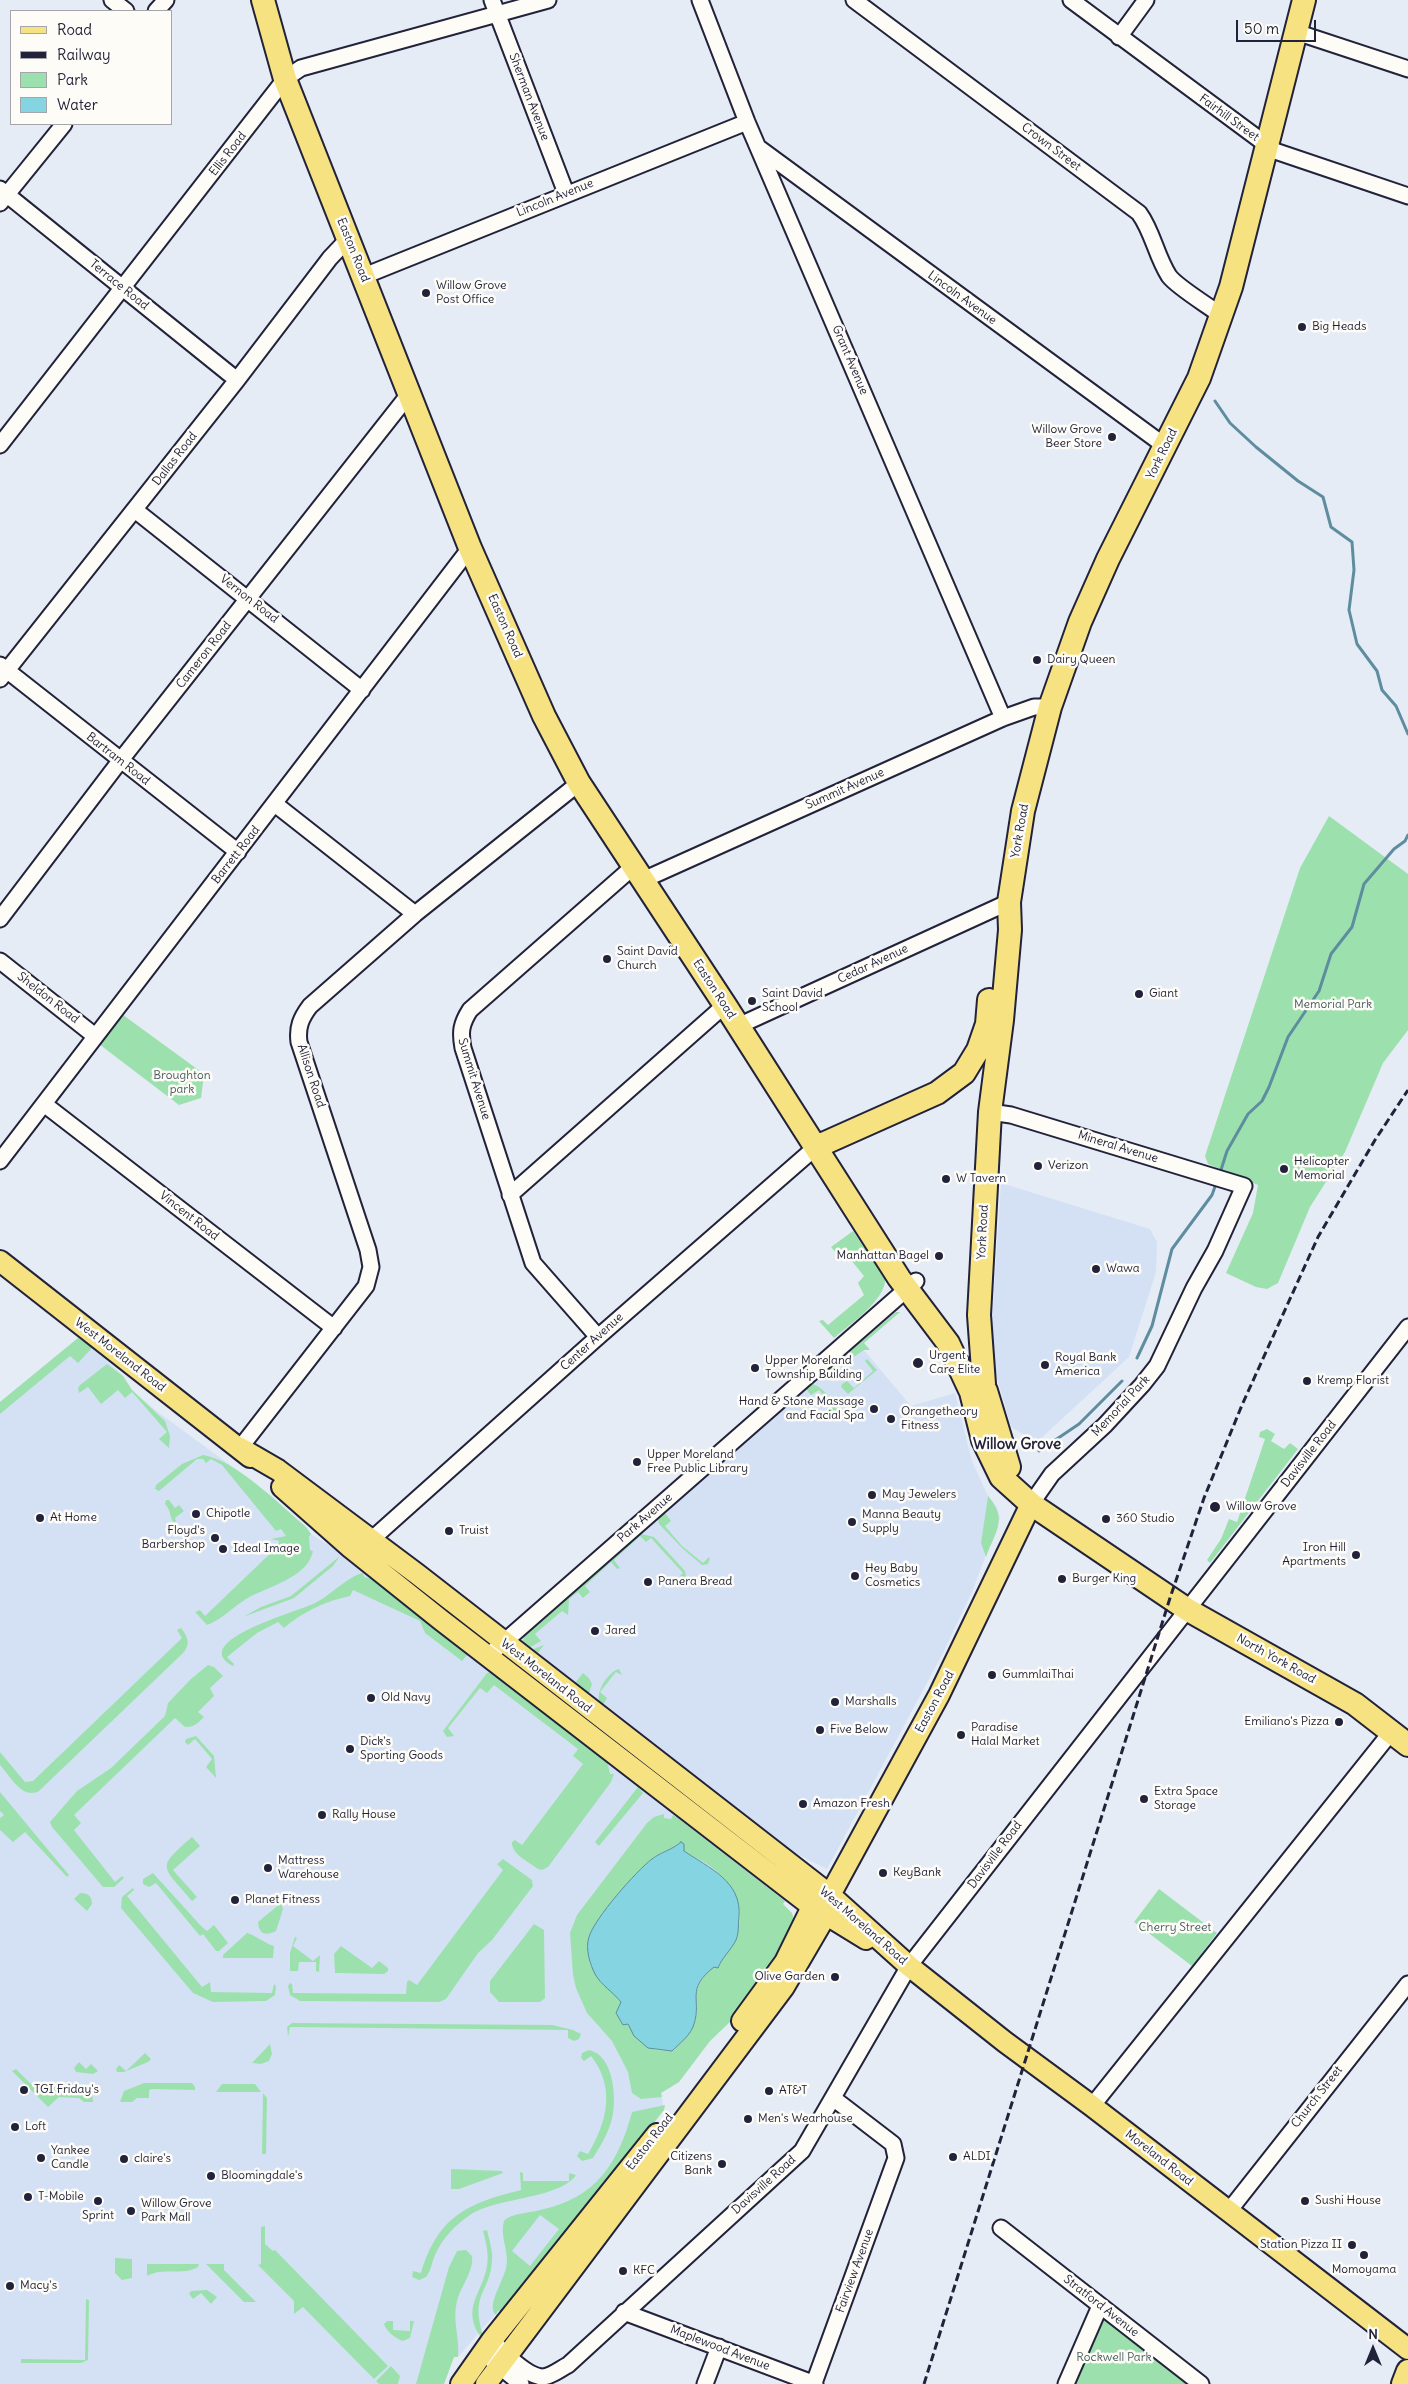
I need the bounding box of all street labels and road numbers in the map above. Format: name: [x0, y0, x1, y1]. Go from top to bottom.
street label: Sherman Avenue: [506, 51, 552, 143]
street label: Fairhill Street: [1196, 91, 1262, 145]
street label: Crown Street: [1018, 120, 1084, 174]
street label: Ellis Road: [206, 129, 250, 179]
street label: Lincoln Avenue: [514, 176, 596, 220]
street label: Easton Road: [334, 216, 372, 284]
street label: Terrace Road: [87, 257, 151, 313]
street label: Lincoln Avenue: [925, 268, 999, 328]
street label: Grant Avenue: [829, 323, 871, 397]
street label: York Road: [1144, 426, 1180, 482]
street label: Dallas Road: [150, 429, 200, 489]
street label: Vernon Road: [217, 572, 281, 626]
street label: Easton Road: [485, 592, 525, 660]
street label: Cameron Road: [173, 619, 235, 691]
street label: Bartram Road: [83, 730, 153, 788]
street label: Summit Avenue: [803, 765, 887, 813]
street label: York Road: [1008, 803, 1032, 859]
street label: Barrett Road: [209, 823, 263, 887]
street label: Cedar Avenue: [836, 941, 910, 987]
street label: Easton Road: [689, 957, 739, 1021]
street label: Sheldon Road: [14, 969, 82, 1027]
street label: Summit Avenue: [455, 1036, 493, 1122]
street label: Allison Road: [294, 1042, 328, 1110]
street label: Mineral Avenue: [1076, 1128, 1160, 1166]
street label: Vincent Road: [156, 1188, 222, 1244]
street label: York Road: [974, 1204, 992, 1260]
street label: Center Avenue: [558, 1310, 626, 1374]
street label: West Moreland Road: [72, 1315, 168, 1395]
street label: Memorial Park: [1089, 1373, 1153, 1439]
street label: Davisville Road: [1278, 1418, 1340, 1490]
street label: Park Avenue: [615, 1490, 675, 1546]
street label: North York Road: [1234, 1631, 1318, 1687]
street label: West Moreland Road: [498, 1636, 594, 1716]
street label: Easton Road: [913, 1669, 957, 1735]
street label: Davisville Road: [965, 1818, 1025, 1892]
street label: West Moreland Road: [816, 1884, 910, 1968]
street label: Church Street: [1288, 2063, 1346, 2131]
street label: Easton Road: [623, 2111, 677, 2173]
street label: Moreland Road: [1122, 2127, 1196, 2189]
street label: Davisville Road: [729, 2153, 799, 2217]
street label: Fairview Avenue: [833, 2227, 877, 2315]
street label: Stratford Avenue: [1060, 2272, 1142, 2340]
street label: Maplewood Avenue: [668, 2322, 772, 2374]

